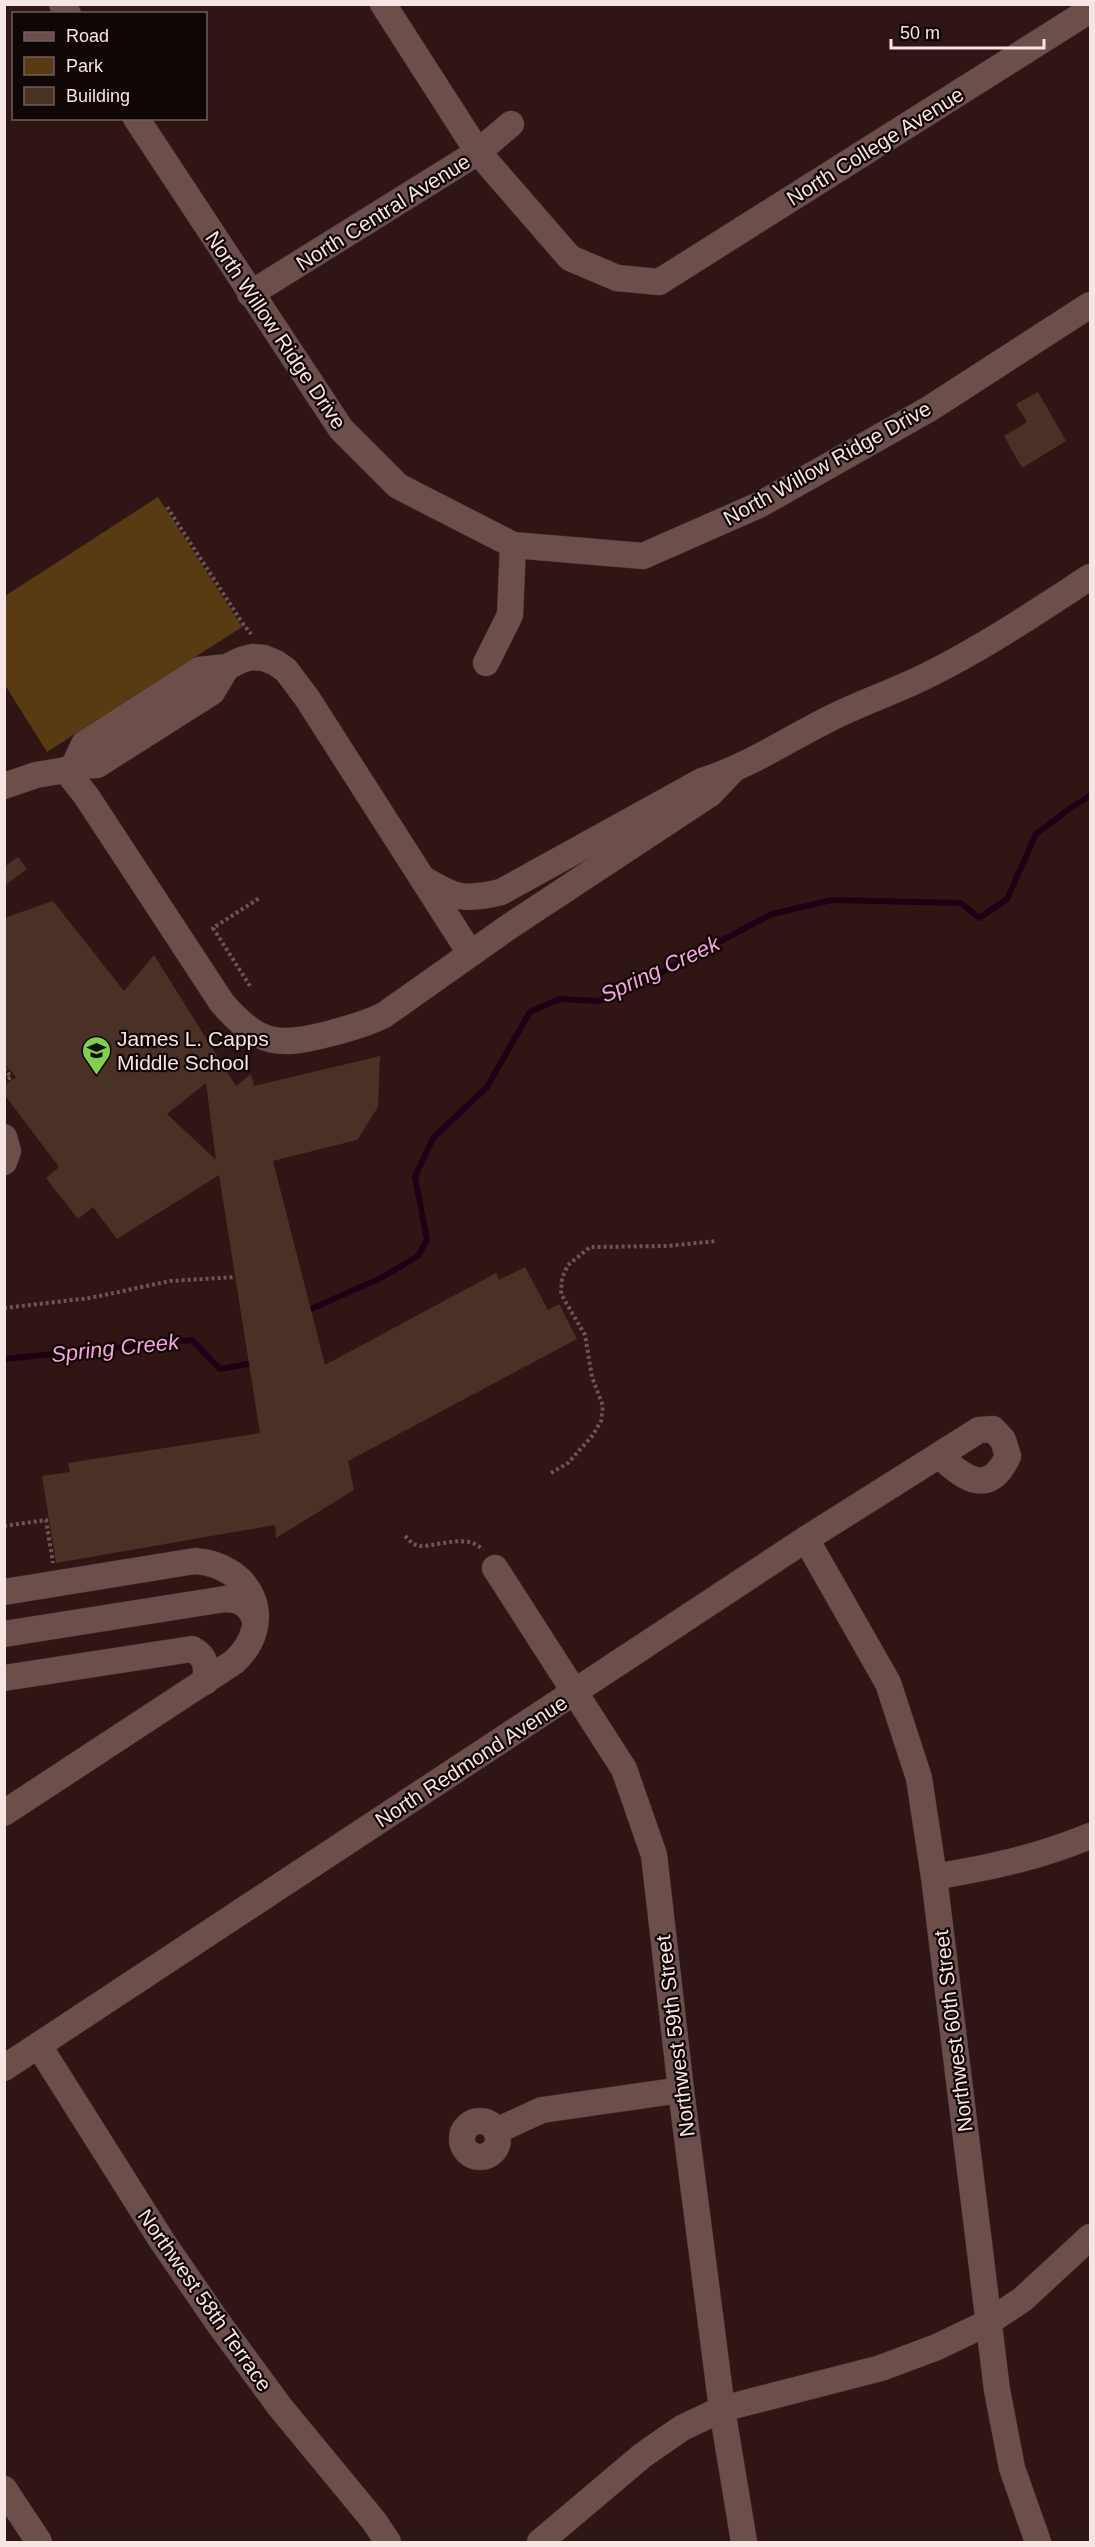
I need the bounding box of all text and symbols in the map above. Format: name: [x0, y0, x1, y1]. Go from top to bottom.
legend: [12, 12, 207, 120]
scale bar: [891, 12, 1044, 50]
text: 50 m: [900, 23, 940, 43]
text: Road: [66, 26, 109, 46]
text: Park: [66, 56, 104, 76]
street label: North College Avenue: [782, 82, 968, 210]
text: Building: [66, 86, 130, 106]
street label: North Central Avenue: [292, 149, 474, 275]
street label: North Willow Ridge Drive: [201, 227, 351, 433]
street label: North Willow Ridge Drive: [719, 396, 935, 530]
water label: Spring Creek: [597, 930, 724, 1007]
place label: James L. Capps Middle School: [117, 1027, 269, 1074]
school or university icon: James L. Capps Middle School: [80, 1034, 112, 1076]
water label: Spring Creek: [50, 1329, 181, 1367]
street label: North Redmond Avenue: [371, 1690, 571, 1832]
street label: Northwest 60th Street: [929, 1929, 977, 2133]
street label: Northwest 59th Street: [651, 1934, 699, 2138]
street label: Northwest 58th Terrace: [133, 2205, 277, 2395]

